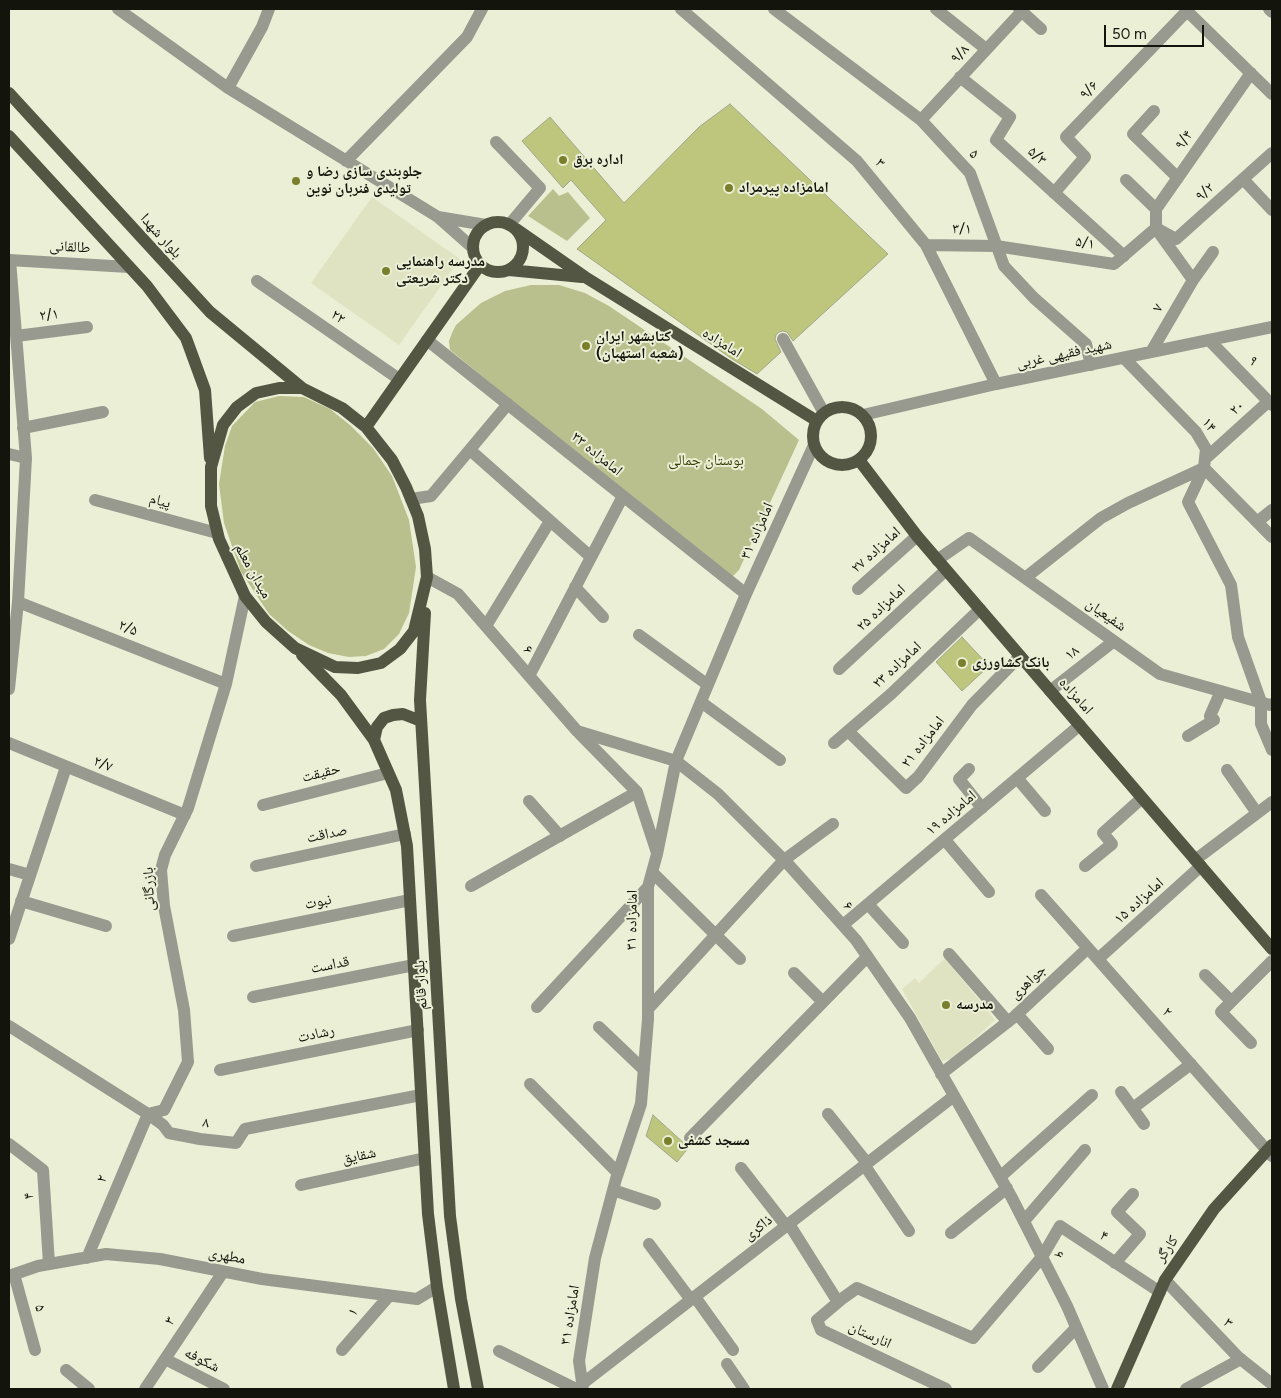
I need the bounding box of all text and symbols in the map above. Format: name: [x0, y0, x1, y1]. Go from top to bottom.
scale bar: [1106, 15, 1206, 47]
text: 50 m: [1112, 25, 1147, 43]
street label: ۹/۸: [947, 41, 973, 67]
street label: ۹/۶: [1076, 77, 1102, 103]
street label: ۹/۴: [1171, 127, 1197, 153]
street label: ۵/۳: [1024, 143, 1050, 169]
street label: ۵: [965, 145, 983, 163]
place label: اداره برق: [573, 151, 623, 169]
marker: اداره برق: [557, 154, 569, 166]
street label: ۳: [871, 155, 889, 171]
place label: جلوبندی سازی رضا و تولیدی فنربان نوین: [306, 163, 422, 198]
marker: جلوبندی سازی رضا و تولیدی فنربان نوین: [290, 175, 302, 187]
place label: امامزاده پیرمراد: [739, 179, 829, 197]
street label: ۹/۲: [1192, 179, 1218, 205]
marker: امامزاده پیرمراد: [723, 182, 735, 194]
street label: بلوار شهدا: [136, 210, 186, 262]
street label: ۳/۱: [952, 220, 972, 238]
street label: ۵/۱: [1074, 233, 1096, 253]
street label: طالقانی: [49, 237, 91, 257]
place label: مدرسه راهنمایی دکتر شریعتی: [396, 253, 485, 288]
marker: مدرسه راهنمایی دکتر شریعتی: [380, 265, 392, 277]
street label: ۷: [1149, 301, 1167, 315]
street label: ۲/۱: [38, 305, 60, 325]
street label: ۲۲: [327, 306, 349, 328]
street label: امامزاده: [699, 324, 745, 362]
place label: کتابشهر ایران (شعبه استهبان): [596, 328, 683, 363]
street label: شهید فقیهی غربی: [1015, 335, 1113, 373]
marker: کتابشهر ایران (شعبه استهبان): [580, 340, 592, 352]
street label: ۹: [1244, 352, 1262, 370]
street label: ۲۰: [1226, 397, 1248, 419]
street label: ۱۴: [1198, 414, 1220, 436]
street label: امامزاده ۳۳: [568, 428, 626, 480]
park label: بوستان جمالی: [668, 452, 744, 470]
street label: پیام: [147, 490, 173, 512]
street label: امامزاده ۳۱: [737, 500, 777, 562]
street label: امامزاده ۲۷: [848, 523, 904, 577]
street label: میدان معلم: [231, 540, 275, 602]
street label: امامزاده ۲۵: [853, 581, 909, 635]
street label: شفیعیان: [1082, 595, 1130, 635]
street label: ۲/۵: [116, 616, 140, 640]
street label: امامزاده ۲۳: [869, 638, 925, 692]
street label: ۶: [519, 642, 537, 658]
street label: ۱۸: [1061, 642, 1083, 664]
place label: بانک کشاورزی: [972, 654, 1049, 672]
marker: بانک کشاورزی: [956, 657, 968, 669]
street label: امامزاده: [1055, 674, 1097, 718]
street label: امامزاده ۲۱: [897, 713, 949, 771]
street label: ۲/۷: [91, 752, 115, 776]
street label: حقیقت: [300, 760, 342, 786]
street label: امامزاده ۱۹: [922, 787, 980, 839]
street label: صداقت: [305, 821, 349, 847]
street label: بازرگانی: [139, 867, 159, 911]
street label: امامزاده ۱۵: [1111, 874, 1167, 928]
street label: نبوت: [303, 890, 333, 914]
street label: امامزاده ۳۱: [622, 890, 642, 950]
street label: ۶: [839, 897, 857, 915]
street label: قداست: [309, 952, 351, 978]
street label: بلوار قائم: [411, 960, 431, 1010]
street label: جواهری: [1006, 961, 1050, 1003]
place label: مدرسه: [956, 996, 994, 1014]
marker: مدرسه: [940, 999, 952, 1011]
street label: ۲: [1158, 1003, 1176, 1021]
street label: رشادت: [296, 1021, 336, 1047]
street label: ۸: [201, 1114, 211, 1132]
place label: مسجد کشفی: [678, 1132, 750, 1150]
marker: مسجد کشفی: [662, 1135, 674, 1147]
street label: شقایق: [340, 1144, 378, 1168]
street label: ۲: [92, 1172, 112, 1186]
street label: ۴: [20, 1192, 38, 1200]
street label: ذاکری: [740, 1211, 776, 1245]
street label: ۴: [1096, 1227, 1112, 1245]
street label: کارگر: [1152, 1232, 1182, 1266]
street label: مطهری: [207, 1244, 247, 1268]
street label: ۶: [1049, 1248, 1069, 1262]
street label: امامزاده ۳۱: [556, 1284, 584, 1346]
street label: ۵: [30, 1302, 50, 1314]
street label: ۱: [344, 1304, 362, 1320]
street label: ۳: [161, 1313, 179, 1329]
street label: ۳: [1219, 1314, 1237, 1332]
street label: انارستان: [846, 1317, 894, 1353]
street label: شکوفه: [181, 1344, 223, 1376]

